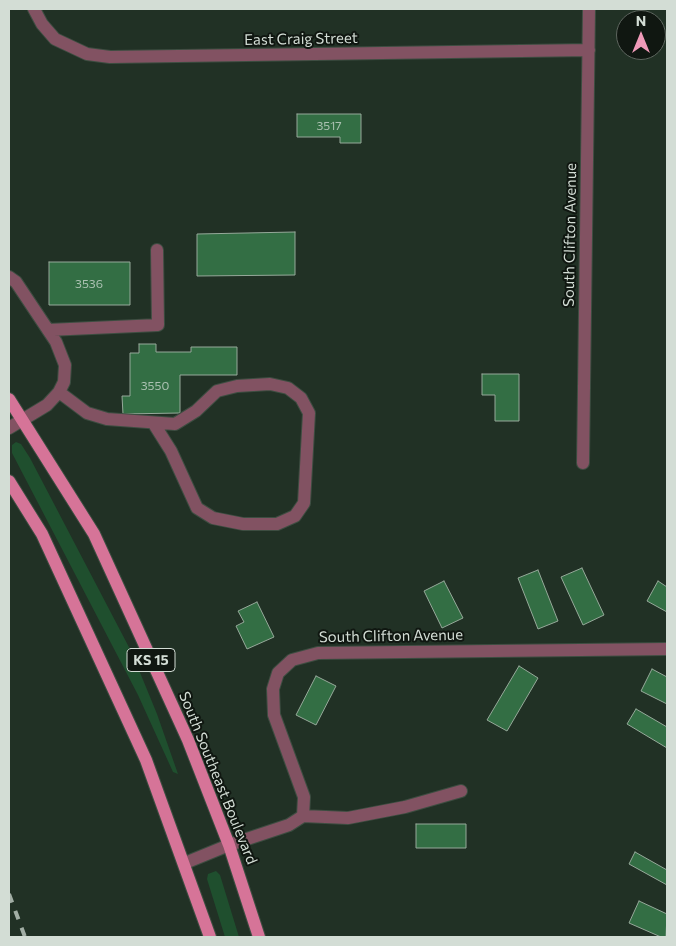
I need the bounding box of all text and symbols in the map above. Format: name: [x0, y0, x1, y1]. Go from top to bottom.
north arrow: [616, 10, 666, 60]
text: N: [636, 12, 646, 29]
street label: East Craig Street: [244, 29, 358, 49]
house number: 3517: [316, 119, 342, 133]
street label: South Clifton Avenue: [560, 163, 580, 307]
house number: 3536: [75, 277, 103, 291]
house number: 3550: [141, 379, 169, 393]
street label: South Clifton Avenue: [319, 626, 463, 646]
road number: KS 15: [127, 648, 175, 672]
street label: South Southeast Boulevard: [175, 689, 261, 867]

